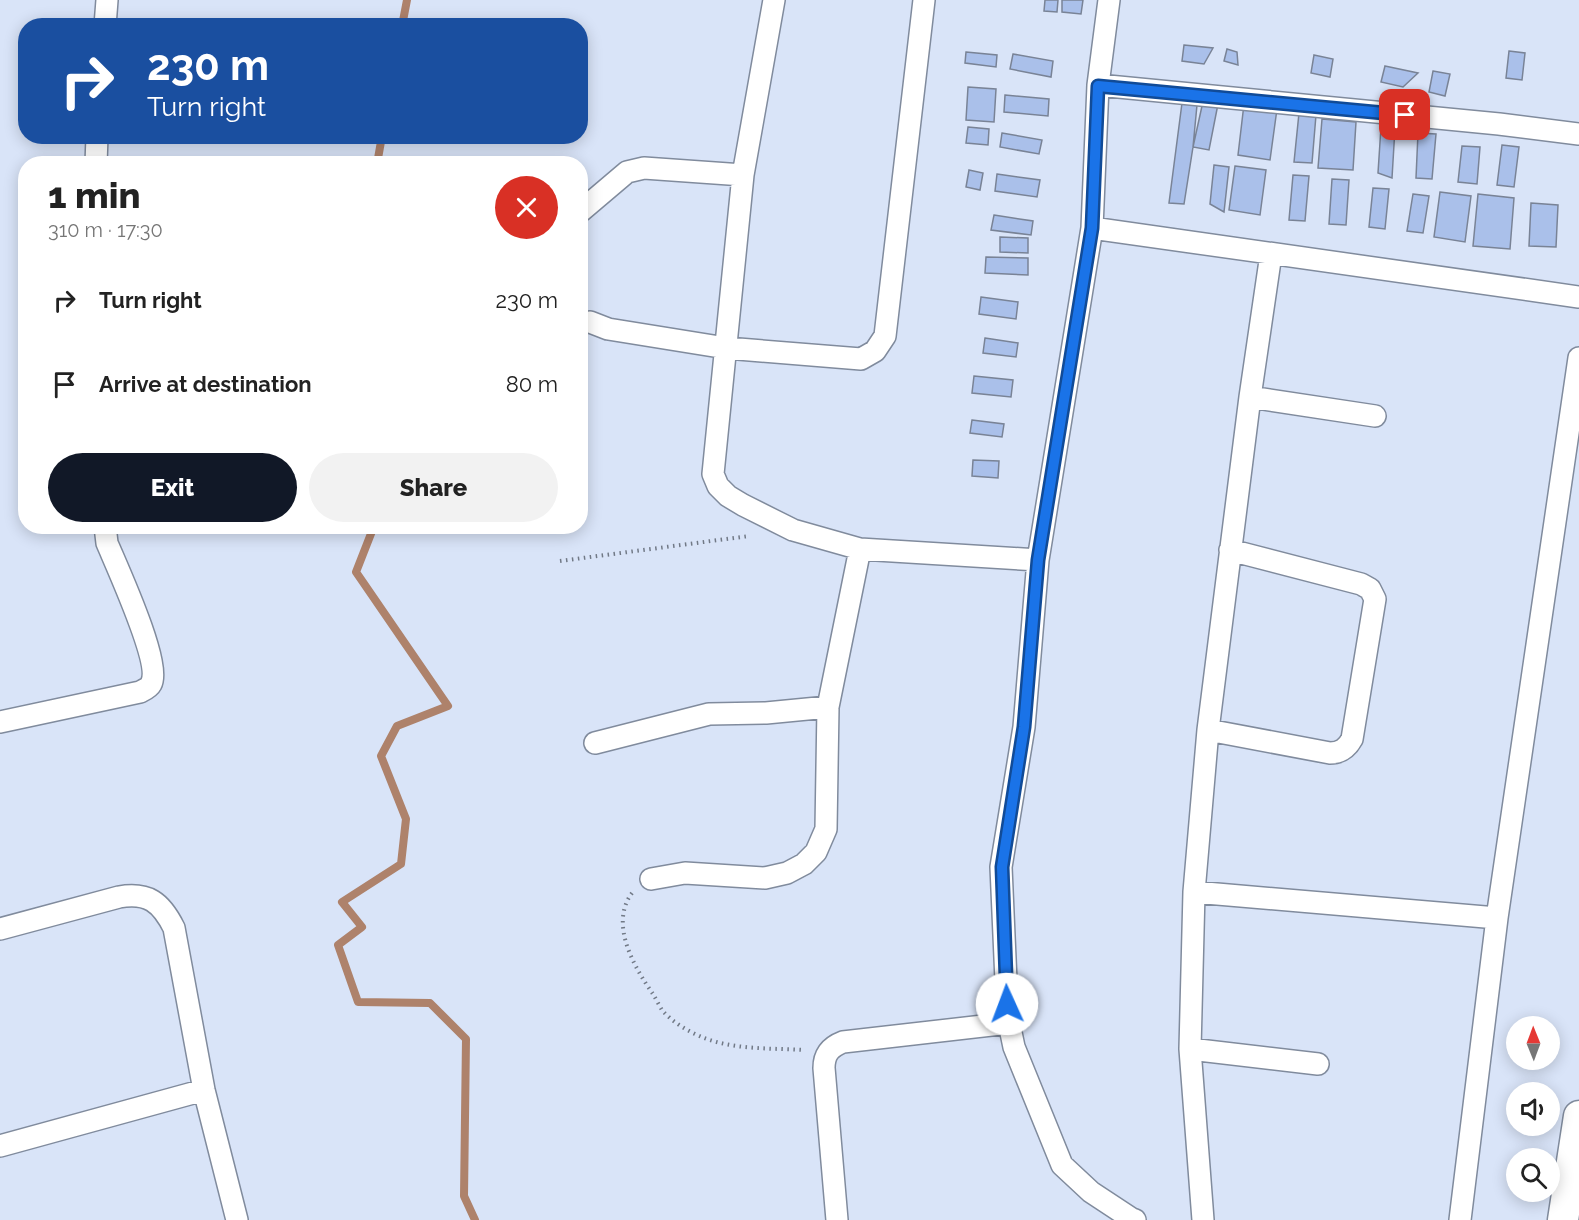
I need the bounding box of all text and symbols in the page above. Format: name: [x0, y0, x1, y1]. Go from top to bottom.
text: 230 m: [147, 41, 269, 90]
icon: right: [48, 42, 126, 120]
pin: [1379, 89, 1430, 140]
text: Turn right: [147, 91, 266, 122]
icon: arrive: [1388, 98, 1421, 131]
text: 1 min: [48, 174, 140, 216]
button: close: [495, 176, 558, 239]
text: 310 m · 17:30: [48, 218, 163, 242]
icon: right: [48, 284, 81, 317]
text: Turn right: [99, 287, 202, 313]
text: 230 m: [495, 287, 558, 313]
icon: arrive: [48, 368, 81, 401]
text: Arrive at destination: [99, 371, 312, 397]
text: 80 m: [506, 371, 558, 397]
button: Exit: [48, 453, 297, 522]
button: Share: [309, 453, 558, 522]
position arrow: [975, 972, 1039, 1036]
north arrow: [1506, 1016, 1560, 1070]
map controls: [1506, 1016, 1560, 1202]
button: sound: [1506, 1082, 1560, 1136]
button: search: [1506, 1148, 1560, 1202]

